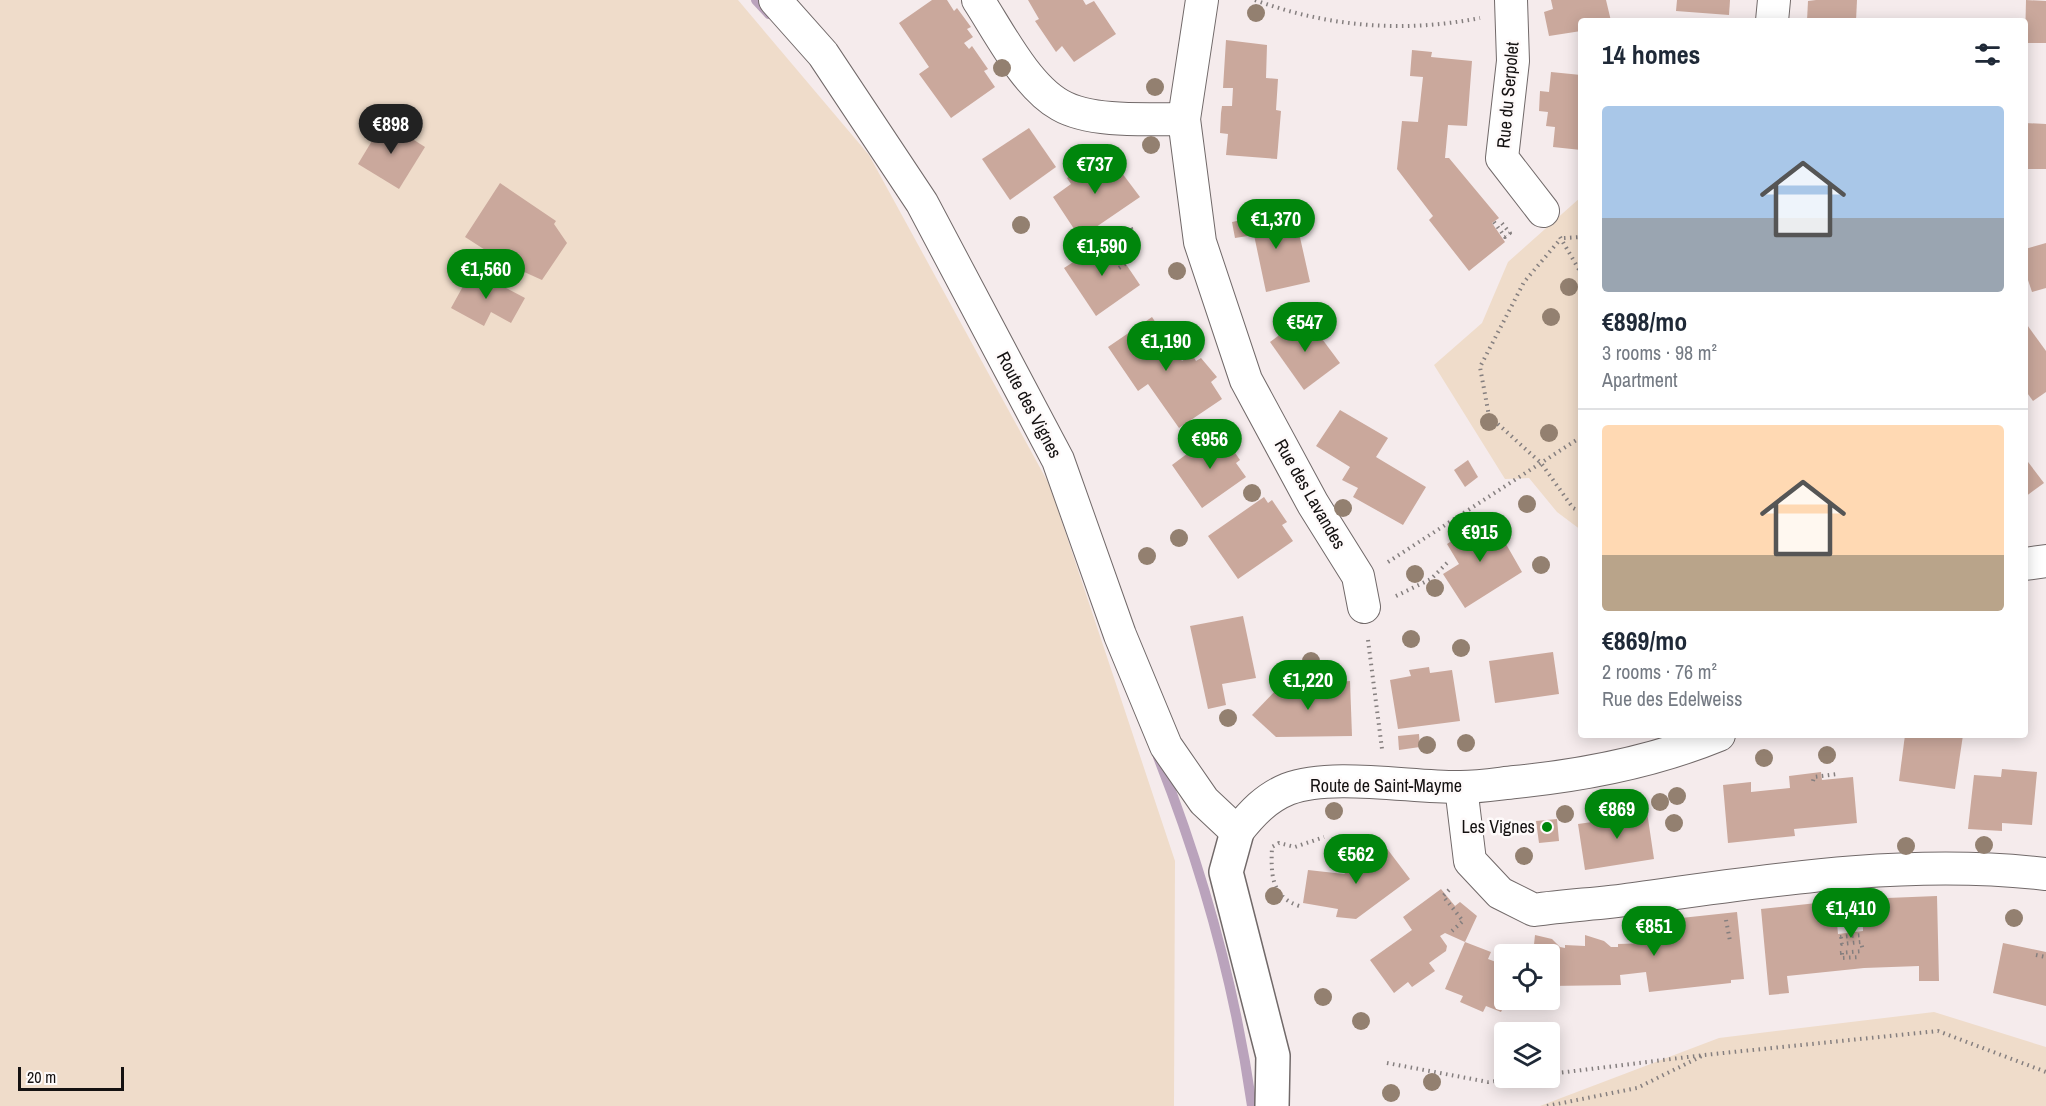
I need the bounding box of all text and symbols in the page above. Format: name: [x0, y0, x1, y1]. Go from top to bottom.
text: 14 homes: [1602, 37, 1700, 72]
icon: filters: [1971, 38, 2004, 71]
street label: Rue du Serpolet: [1490, 41, 1525, 149]
pin: €898: [355, 104, 427, 155]
text: €898: [373, 110, 409, 137]
pin: €737: [1059, 144, 1131, 195]
icon: home: [1749, 145, 1857, 253]
text: €737: [1077, 150, 1113, 177]
pin: €1,370: [1227, 199, 1325, 250]
text: €1,370: [1251, 205, 1301, 232]
pin: €1,590: [1053, 226, 1151, 277]
text: €1,590: [1077, 232, 1127, 259]
pin: €1,560: [437, 249, 535, 300]
text: €1,560: [461, 255, 511, 282]
pin: €547: [1269, 302, 1341, 353]
text: €898/mo: [1602, 304, 1687, 339]
text: €547: [1287, 308, 1323, 335]
pin: €1,190: [1117, 321, 1215, 372]
text: €1,190: [1141, 327, 1191, 354]
text: 3 rooms · 98 m²: [1602, 339, 1717, 366]
street label: Route des Vignes: [991, 347, 1068, 462]
text: Apartment: [1602, 366, 1678, 393]
pin: €956: [1174, 419, 1246, 470]
text: €956: [1192, 425, 1228, 452]
street label: Rue des Lavandes: [1269, 434, 1352, 553]
icon: home: [1749, 464, 1857, 572]
pin: €915: [1444, 512, 1516, 563]
text: €915: [1462, 518, 1498, 545]
text: €869/mo: [1602, 623, 1687, 658]
text: 2 rooms · 76 m²: [1602, 658, 1717, 685]
pin: €1,220: [1259, 660, 1357, 711]
text: €1,220: [1283, 666, 1333, 693]
text: Rue des Edelweiss: [1602, 685, 1742, 712]
street label: Route de Saint-Mayme: [1310, 773, 1462, 798]
pin: €869: [1581, 789, 1653, 840]
text: €869: [1599, 795, 1635, 822]
place label: Les Vignes: [1461, 814, 1535, 839]
marker: Les Vignes: [1540, 820, 1554, 834]
pin: €562: [1320, 834, 1392, 885]
text: €562: [1338, 840, 1374, 867]
pin: €1,410: [1802, 888, 1900, 939]
text: €1,410: [1826, 894, 1876, 921]
pin: €851: [1618, 906, 1690, 957]
text: €851: [1636, 912, 1672, 939]
map controls: [1494, 944, 1560, 1088]
button: locate: [1494, 944, 1560, 1010]
button: layers: [1494, 1022, 1560, 1088]
scale bar: [18, 1064, 124, 1092]
text: 20 m: [27, 1066, 56, 1088]

